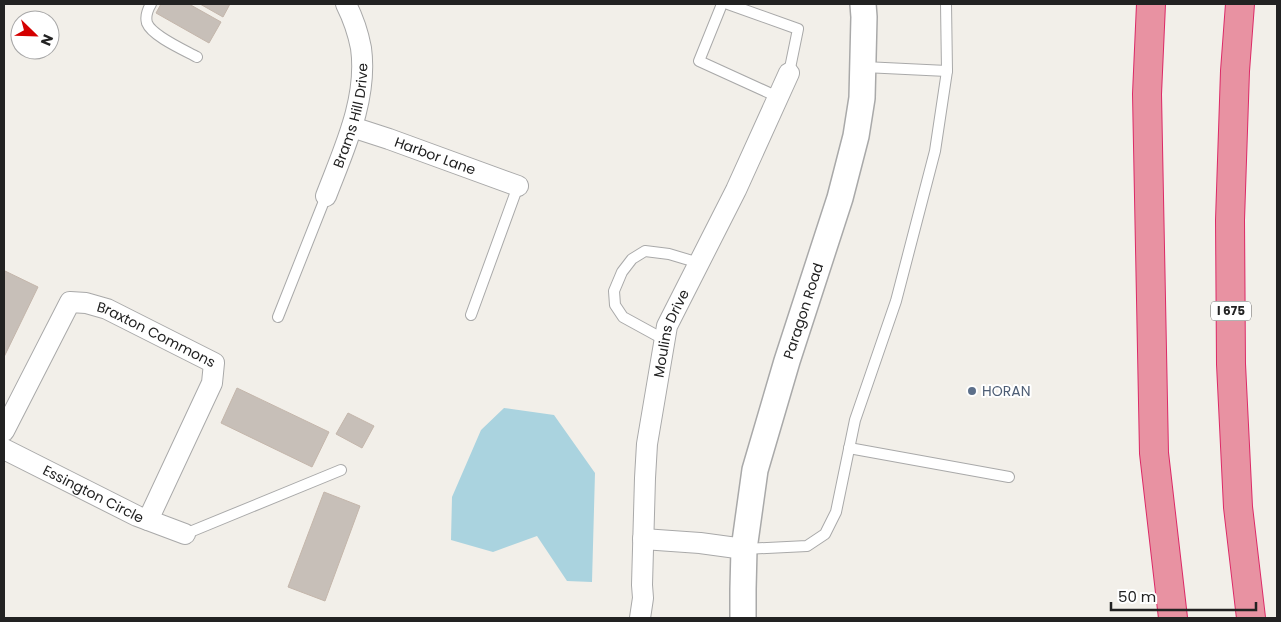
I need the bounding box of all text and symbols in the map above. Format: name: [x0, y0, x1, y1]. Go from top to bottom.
north arrow: [10, 10, 60, 60]
text: N: [36, 31, 58, 49]
street label: Brams Hill Drive: [328, 63, 372, 171]
street label: Harbor Lane: [392, 132, 479, 180]
street label: Paragon Road: [778, 260, 828, 362]
street label: Moulins Drive: [648, 286, 694, 379]
street label: Braxton Commons: [95, 297, 219, 372]
road number: I 675: [1211, 302, 1251, 321]
place label: HORAN: [982, 381, 1030, 401]
marker: HORAN: [966, 385, 978, 397]
street label: Essington Circle: [39, 460, 147, 528]
scale bar: [1111, 580, 1256, 612]
text: 50 m: [1118, 586, 1156, 607]

